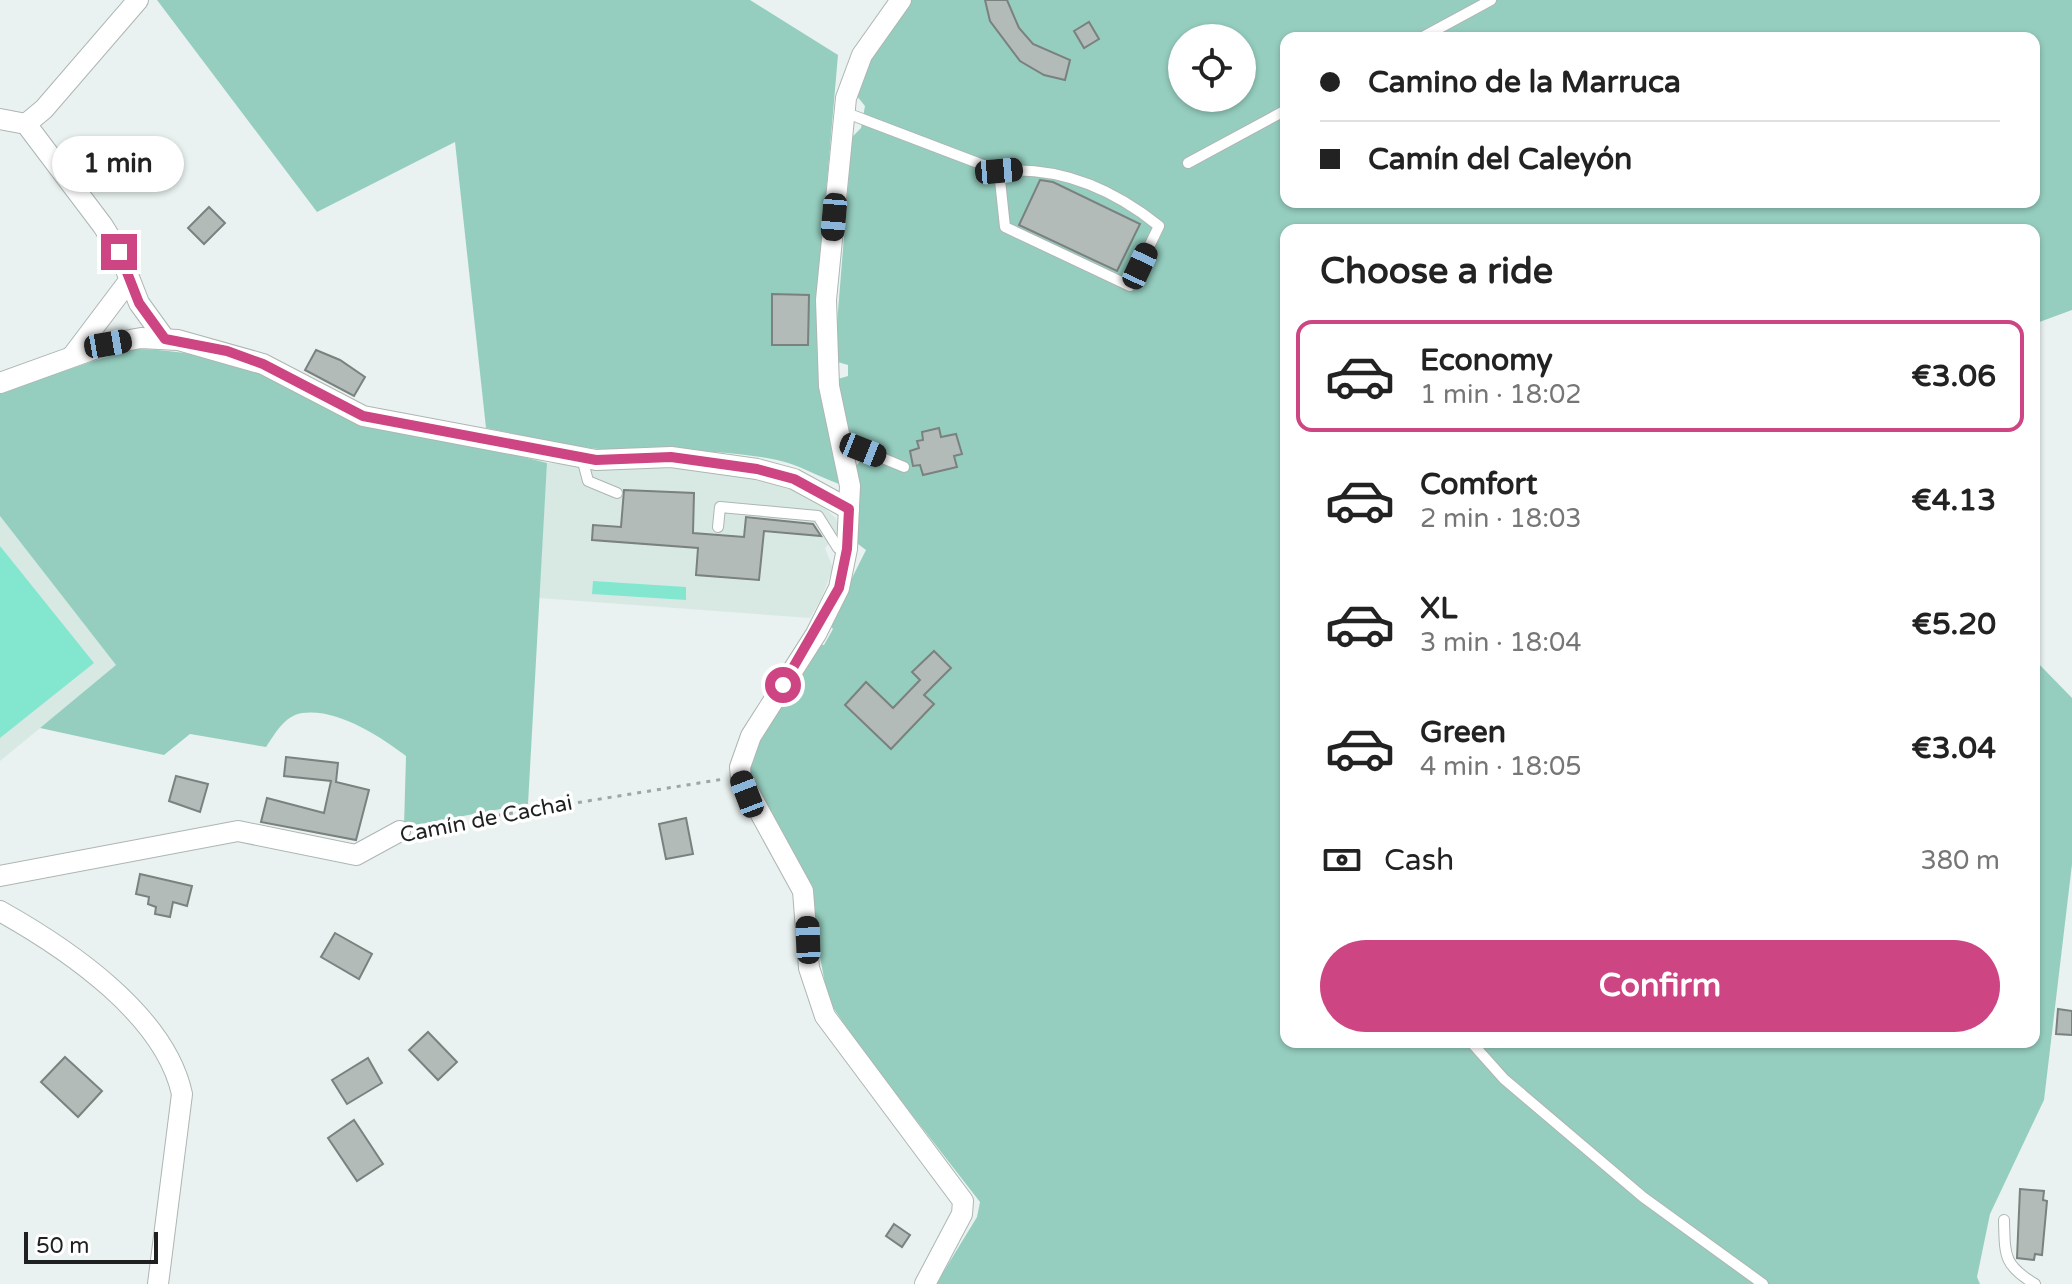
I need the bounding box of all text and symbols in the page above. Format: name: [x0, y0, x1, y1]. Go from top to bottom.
map controls: [1168, 24, 1256, 112]
button: locate: [1168, 24, 1256, 112]
text: Camino de la Marruca: [1368, 64, 1681, 101]
callout: 1 min: [53, 136, 185, 192]
text: Camín del Caleyón: [1368, 141, 1632, 178]
text: 1 min: [83, 148, 153, 179]
car: [974, 157, 1024, 185]
car: [820, 192, 848, 242]
route end: [101, 234, 137, 270]
car: [1119, 239, 1161, 293]
text: Choose a ride: [1320, 250, 1553, 293]
car: [82, 328, 134, 360]
icon: car: [1324, 340, 1396, 412]
text: Economy: [1420, 342, 1553, 379]
text: €3.06: [1911, 358, 1996, 395]
text: 1 min · 18:02: [1420, 379, 1582, 410]
car: [836, 430, 890, 470]
icon: car: [1324, 464, 1396, 536]
text: Comfort: [1420, 466, 1538, 503]
text: €4.13: [1911, 482, 1996, 519]
text: 2 min · 18:03: [1420, 503, 1582, 534]
icon: car: [1324, 588, 1396, 660]
text: XL: [1420, 590, 1457, 627]
text: €5.20: [1912, 606, 1996, 643]
text: 3 min · 18:04: [1420, 627, 1582, 658]
route start: [765, 667, 801, 703]
icon: car: [1324, 712, 1396, 784]
text: Green: [1420, 714, 1506, 751]
text: €3.04: [1911, 730, 1996, 767]
text: 4 min · 18:05: [1420, 751, 1582, 782]
car: [727, 767, 767, 821]
street label: Camín de Cachai: [398, 790, 574, 848]
icon: cash: [1320, 838, 1364, 882]
text: Cash: [1384, 842, 1454, 879]
text: 380 m: [1920, 845, 2000, 876]
car: [795, 916, 821, 964]
button: Confirm: [1320, 940, 2000, 1032]
scale bar: [24, 1228, 158, 1264]
text: 50 m: [36, 1233, 90, 1259]

